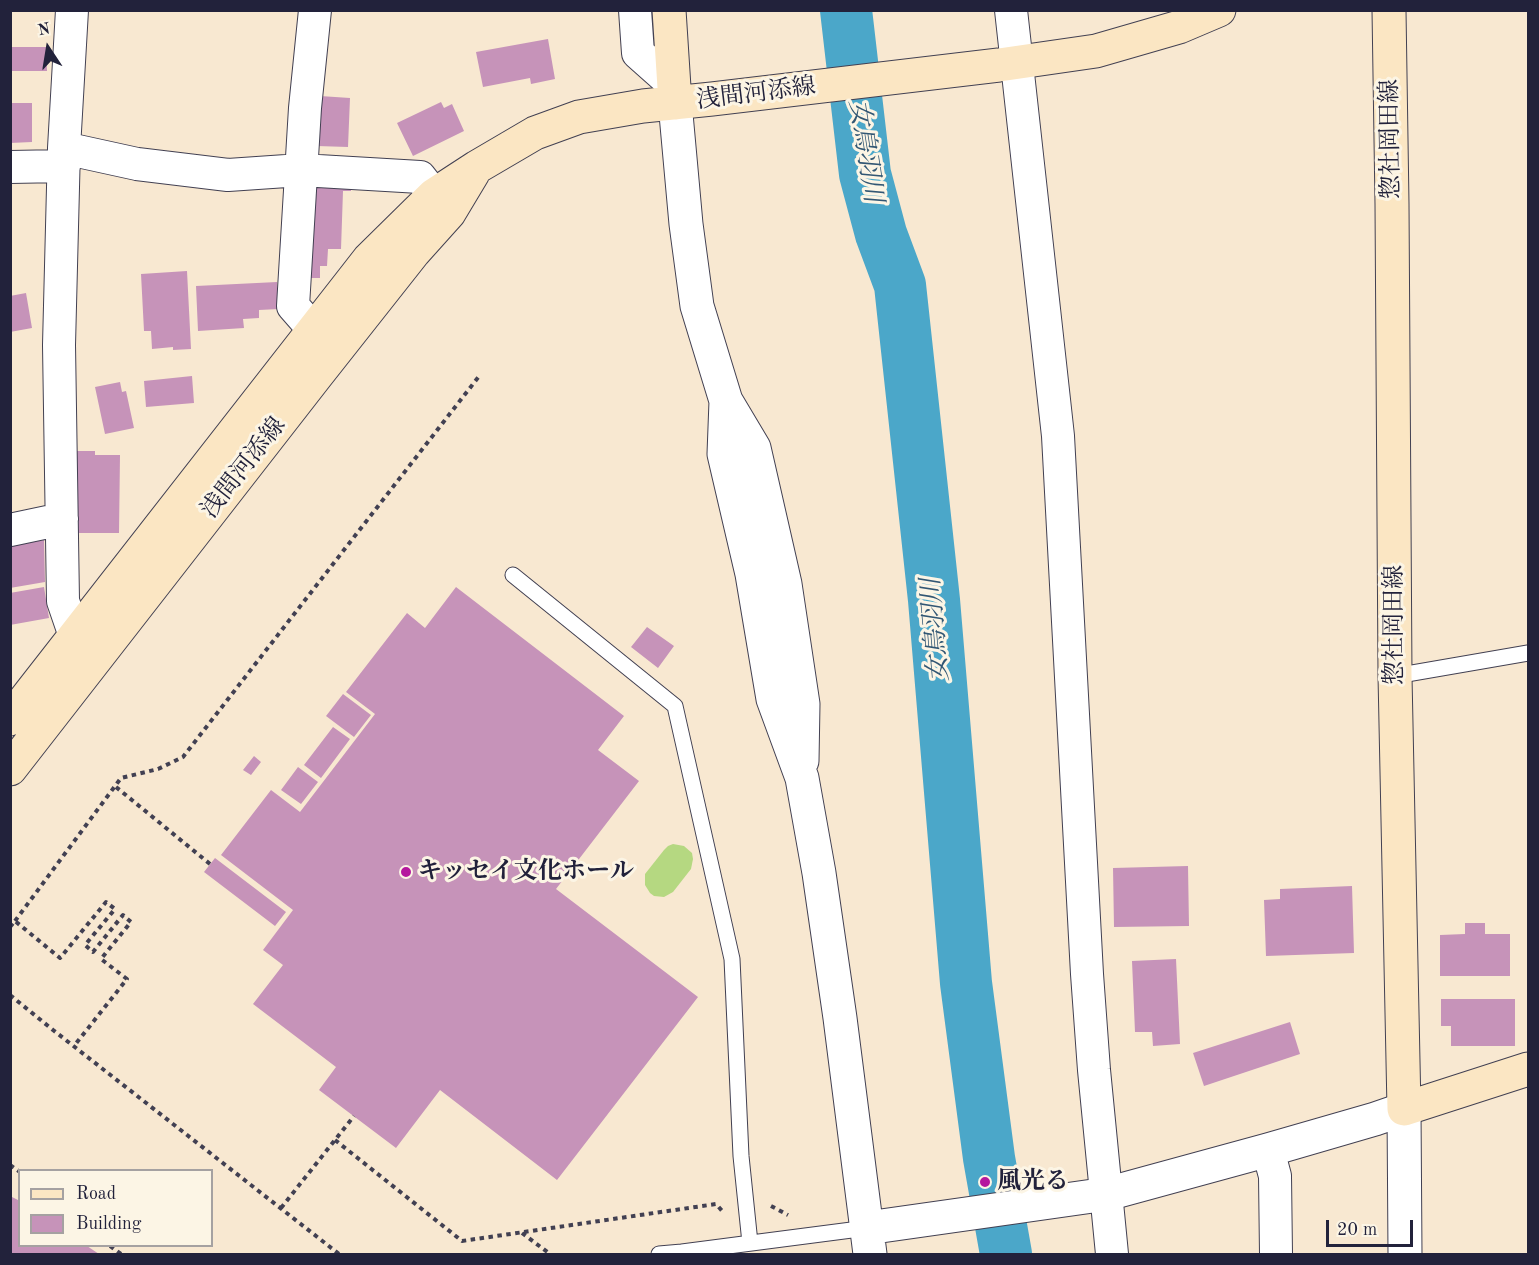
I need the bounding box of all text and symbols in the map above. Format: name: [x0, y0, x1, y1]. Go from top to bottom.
north arrow: [18, 18, 78, 78]
text: N: [37, 21, 52, 39]
street label: 浅間河添線: [695, 72, 817, 116]
street label: 惣社岡田線: [1376, 79, 1406, 199]
water label: 女鳥羽川: [841, 97, 889, 205]
street label: 浅間河添線: [196, 412, 292, 524]
street label: 惣社岡田線: [1381, 565, 1409, 685]
water label: 女鳥羽川: [916, 577, 956, 683]
place label: キッセイ文化ホール: [418, 858, 634, 886]
marker: キッセイ文化ホール: [399, 865, 413, 879]
place label: 風光る: [997, 1168, 1069, 1196]
legend: [18, 1169, 213, 1247]
marker: 風光る: [978, 1175, 992, 1189]
text: Road: [76, 1185, 116, 1203]
scale bar: [1329, 1208, 1416, 1246]
text: Building: [76, 1215, 141, 1233]
text: 20 m: [1337, 1221, 1377, 1239]

